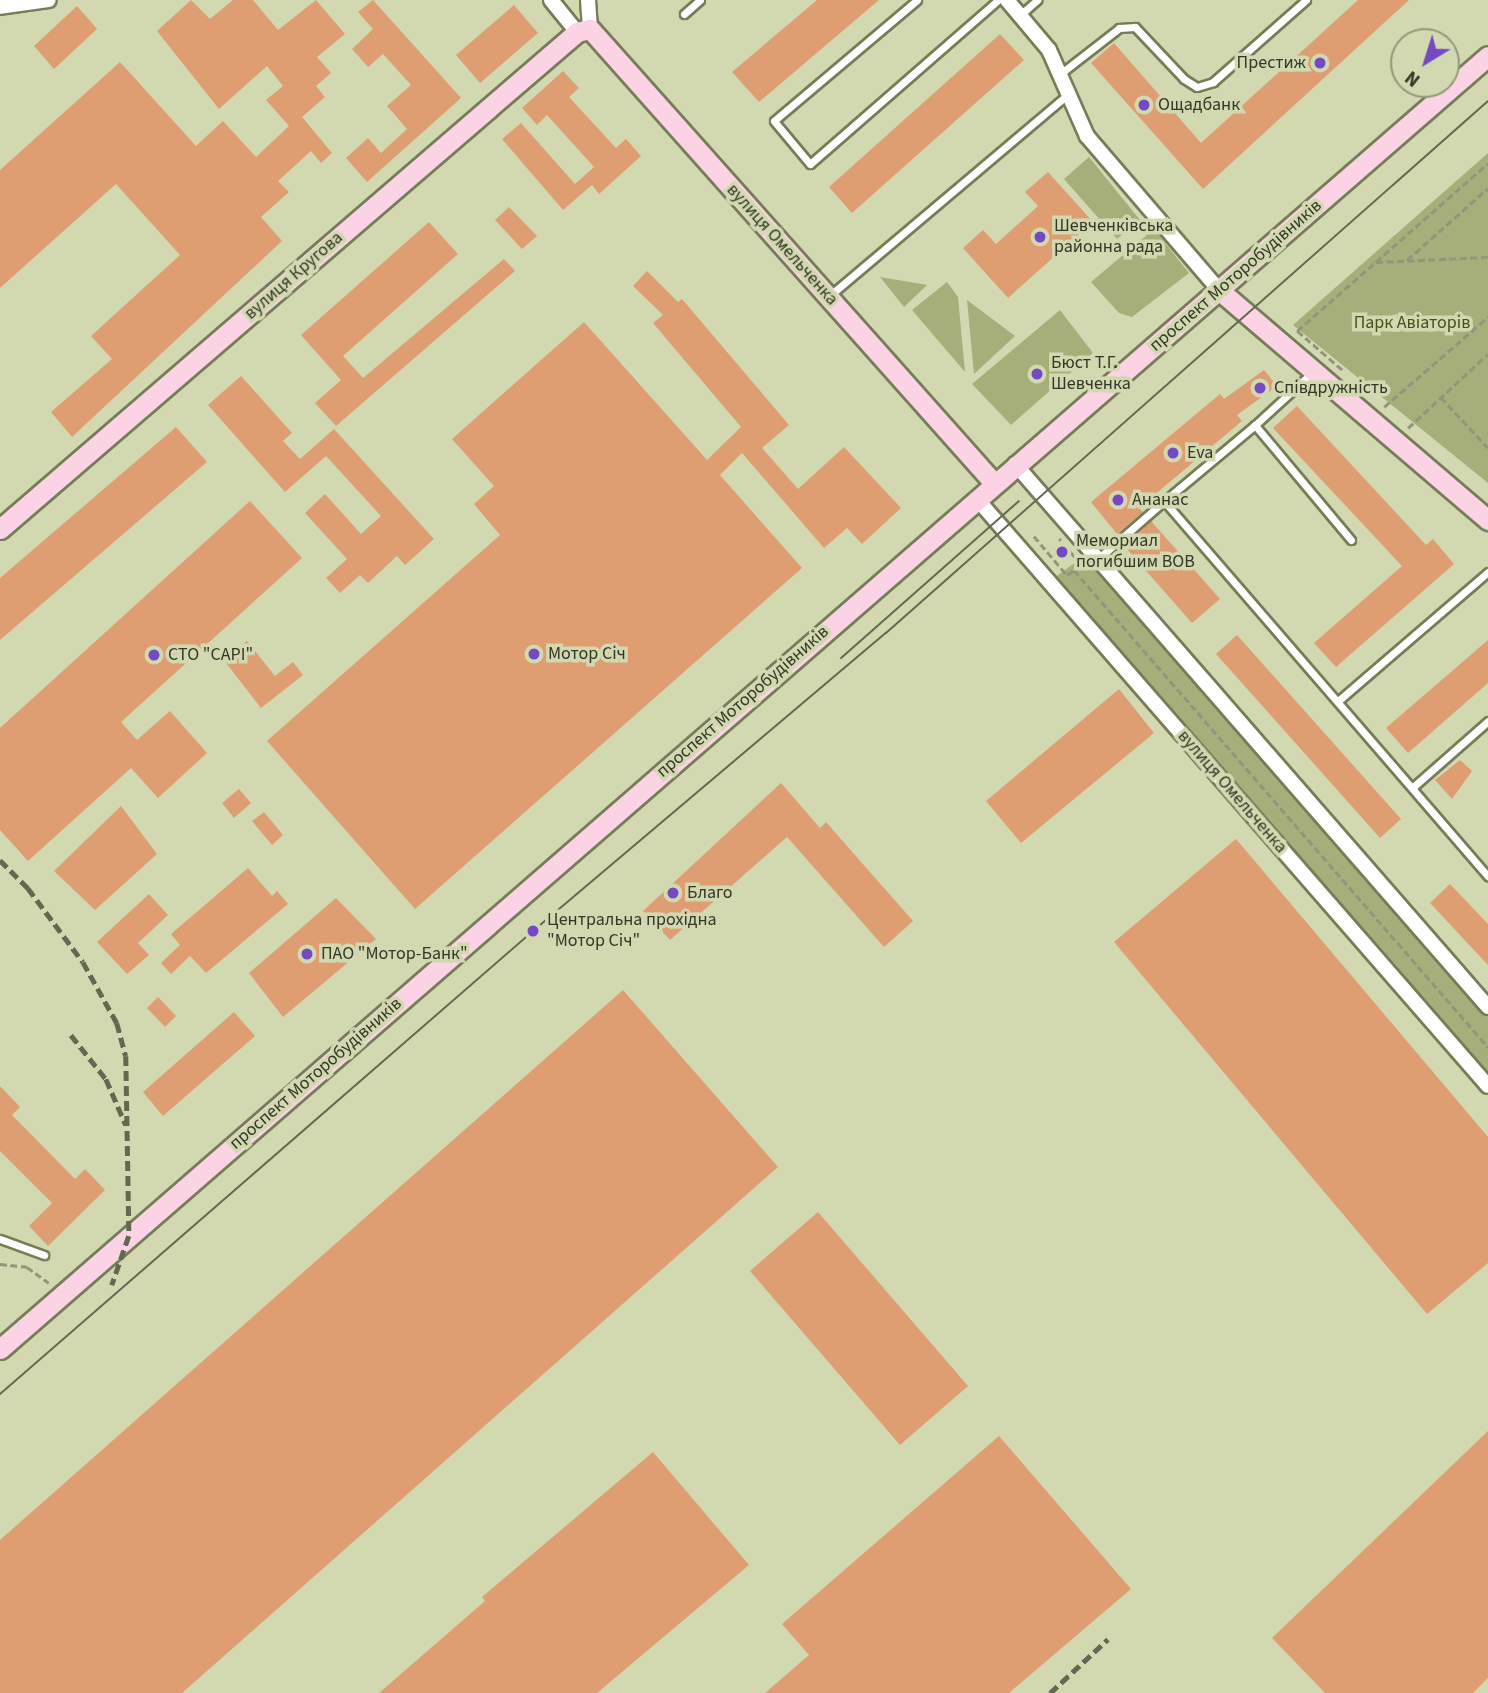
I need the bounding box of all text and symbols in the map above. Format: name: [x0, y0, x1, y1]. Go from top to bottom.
north arrow: [1390, 28, 1460, 98]
place label: Престиж: [1237, 52, 1306, 74]
marker: Престиж: [1312, 55, 1328, 71]
text: N: [1400, 64, 1426, 93]
place label: Ощадбанк: [1158, 94, 1240, 116]
marker: Ощадбанк: [1136, 97, 1152, 113]
street label: вулиця Омельченка: [722, 180, 842, 310]
street label: проспект Моторобудівників: [1145, 195, 1327, 357]
place label: Шевченківська районна рада: [1054, 216, 1173, 258]
street label: вулиця Кругова: [240, 227, 348, 325]
marker: Шевченківська районна рада: [1032, 229, 1048, 245]
park label: Парк Авіаторів: [1354, 312, 1470, 334]
place label: Бюст Т.Г. Шевченка: [1051, 353, 1131, 396]
marker: Бюст Т.Г. Шевченка: [1029, 366, 1045, 382]
place label: Співдружність: [1274, 377, 1388, 399]
marker: Співдружність: [1252, 380, 1268, 396]
place label: Eva: [1187, 442, 1213, 464]
marker: Eva: [1165, 445, 1181, 461]
place label: Ананас: [1132, 489, 1188, 511]
marker: Ананас: [1110, 492, 1126, 508]
place label: Мемориал погибшим ВОВ: [1076, 531, 1195, 574]
marker: Мемориал погибшим ВОВ: [1054, 544, 1070, 560]
street label: проспект Моторобудівників: [652, 621, 834, 783]
place label: Мотор Січ: [548, 643, 626, 665]
place label: СТО "CAPI": [168, 644, 253, 666]
marker: Мотор Січ: [526, 646, 542, 662]
marker: СТО "CAPI": [146, 647, 162, 663]
street label: вулиця Омельченка: [1173, 726, 1291, 858]
place label: Благо: [687, 882, 732, 904]
marker: Благо: [665, 885, 681, 901]
place label: Центральна прохідна "Мотор Січ": [547, 910, 717, 953]
marker: Центральна прохідна "Мотор Січ": [525, 923, 541, 939]
place label: ПАО "Мотор-Банк": [321, 943, 468, 965]
marker: ПАО "Мотор-Банк": [299, 946, 315, 962]
street label: проспект Моторобудівників: [225, 993, 407, 1155]

